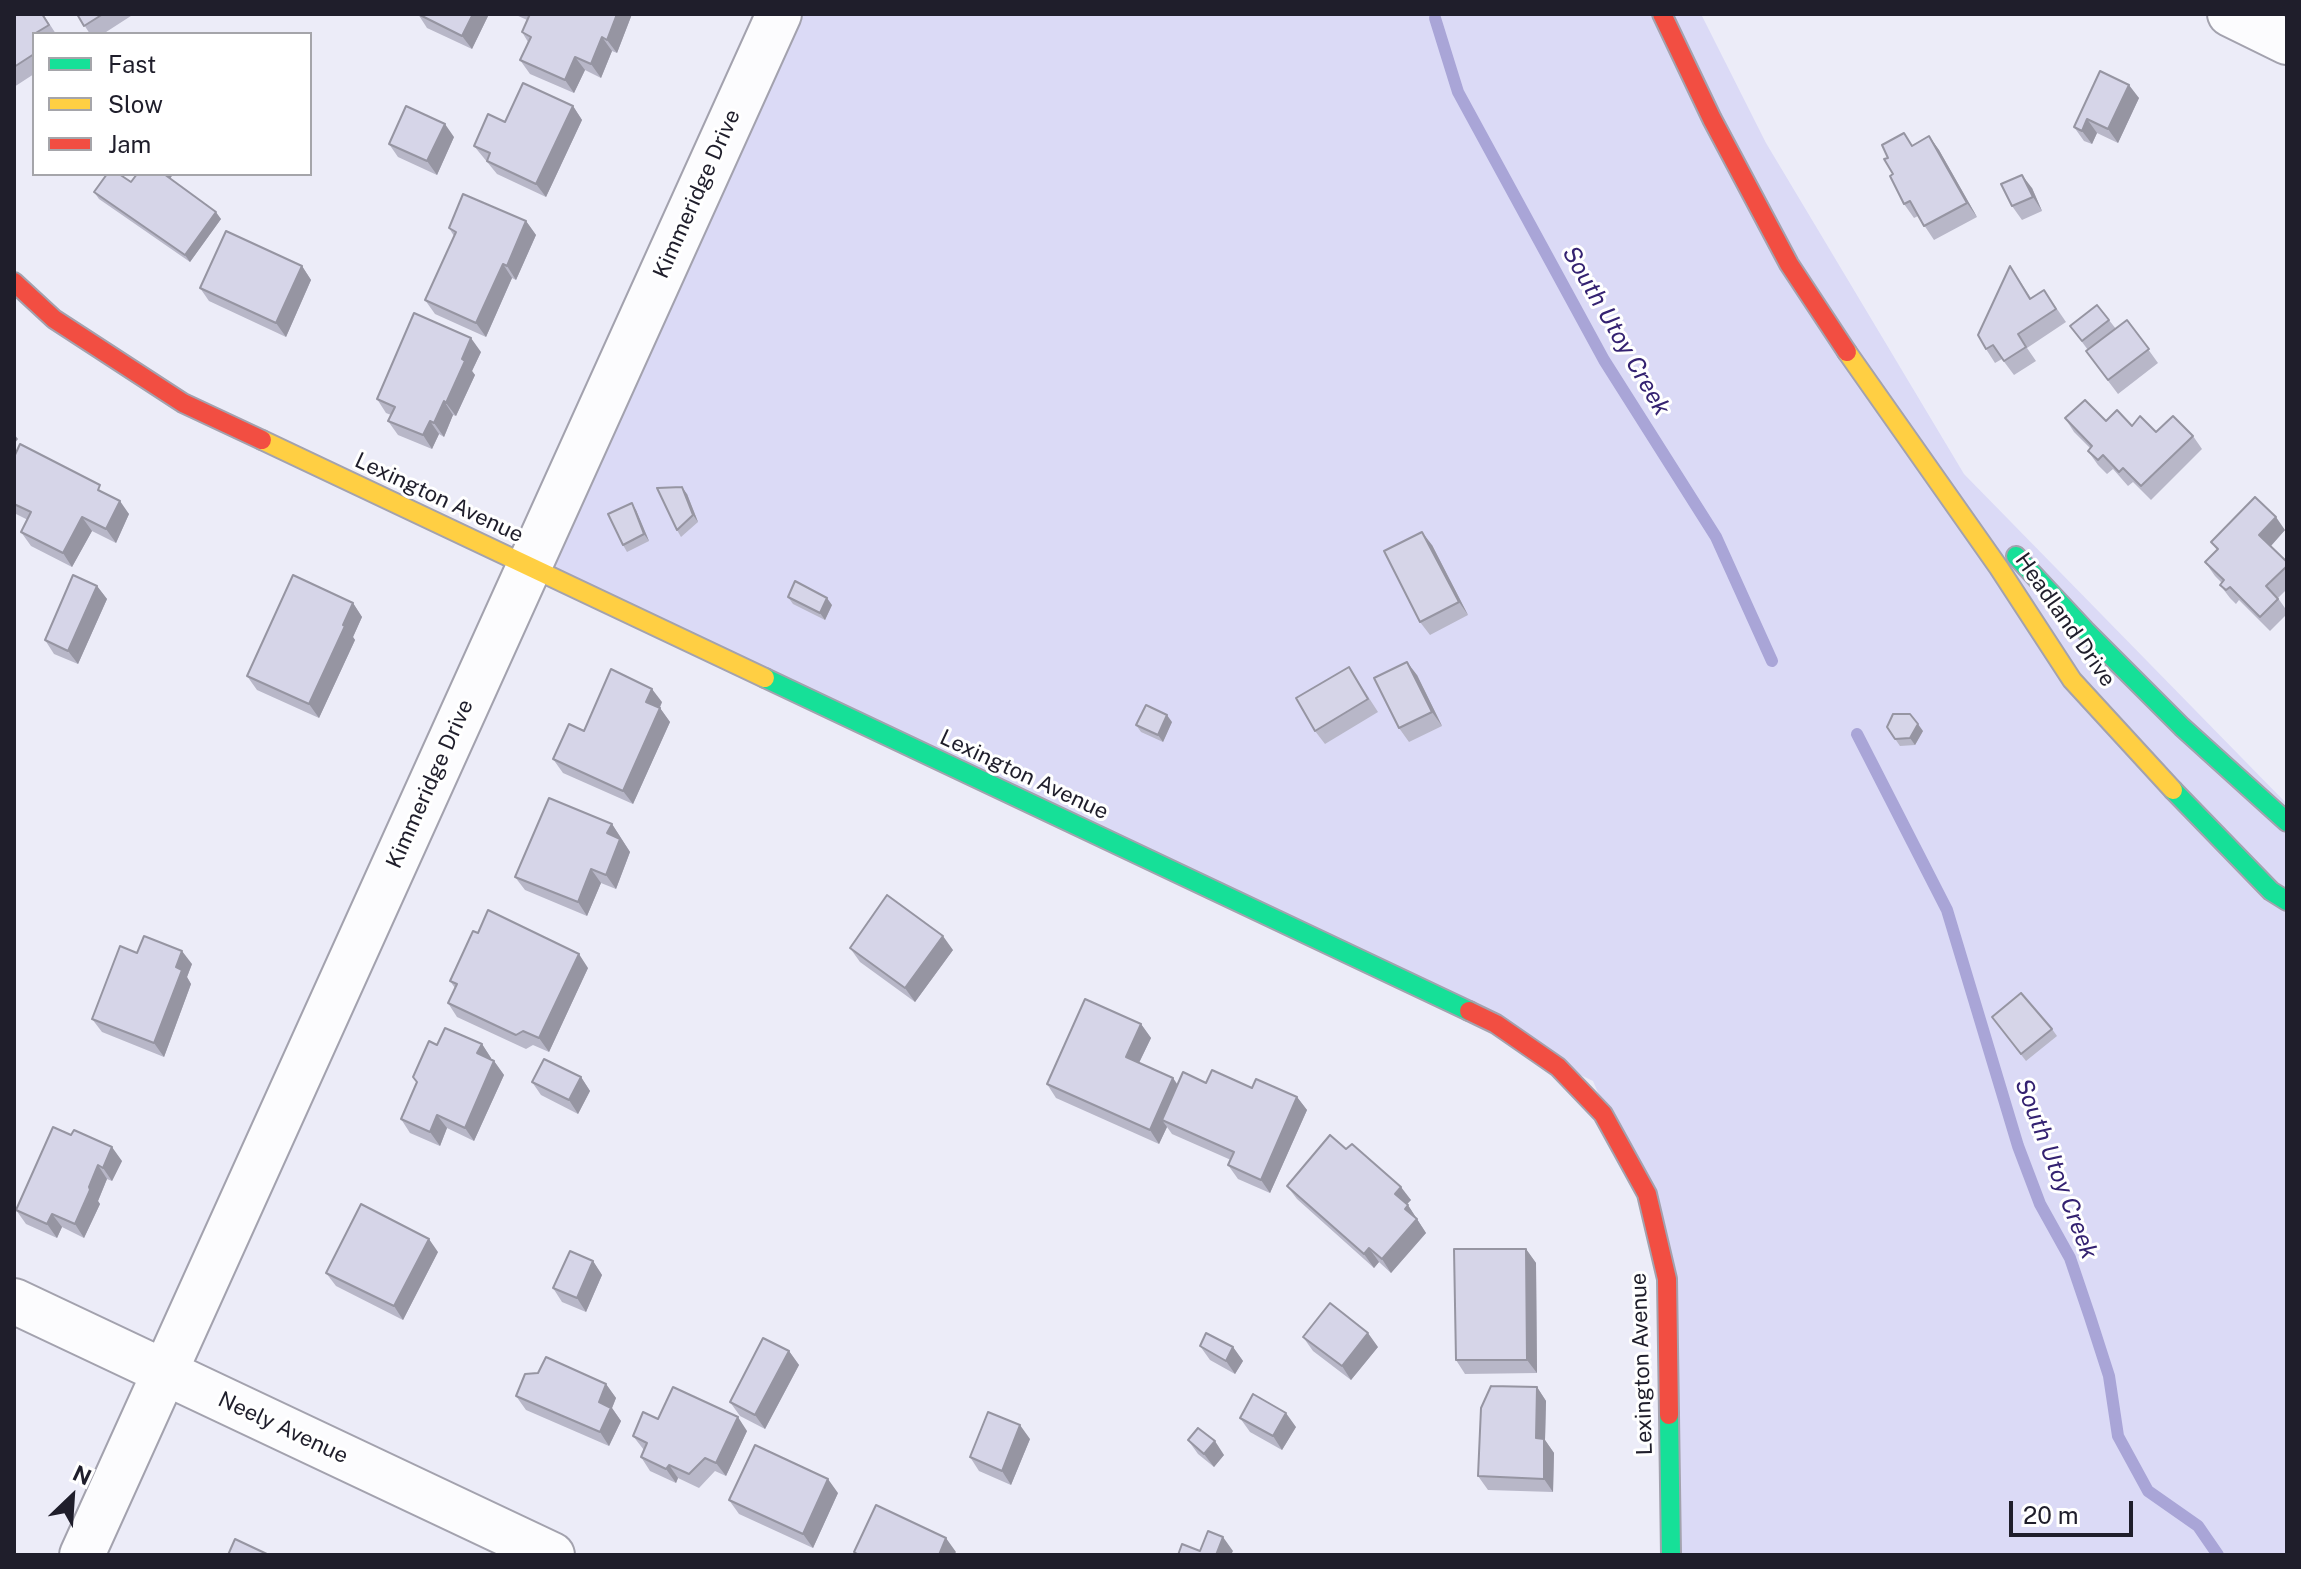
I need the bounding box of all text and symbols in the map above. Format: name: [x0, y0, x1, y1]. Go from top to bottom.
legend: [32, 32, 312, 176]
text: Fast: [108, 50, 156, 78]
text: Slow: [108, 90, 163, 118]
street label: Kimmeridge Drive: [648, 105, 746, 283]
text: Jam: [108, 130, 151, 158]
water label: South Utoy Creek: [1556, 241, 1676, 421]
street label: Lexington Avenue: [351, 447, 527, 549]
street label: Headland Drive: [2009, 548, 2121, 692]
street label: Kimmeridge Drive: [381, 695, 479, 873]
street label: Lexington Avenue: [936, 724, 1112, 826]
water label: South Utoy Creek: [2008, 1075, 2104, 1263]
street label: Lexington Avenue: [1626, 1272, 1658, 1456]
street label: Neely Avenue: [214, 1386, 352, 1470]
north arrow: [32, 1457, 112, 1537]
text: N: [69, 1460, 95, 1491]
scale bar: [2013, 1485, 2137, 1535]
text: 20 m: [2023, 1501, 2079, 1529]

